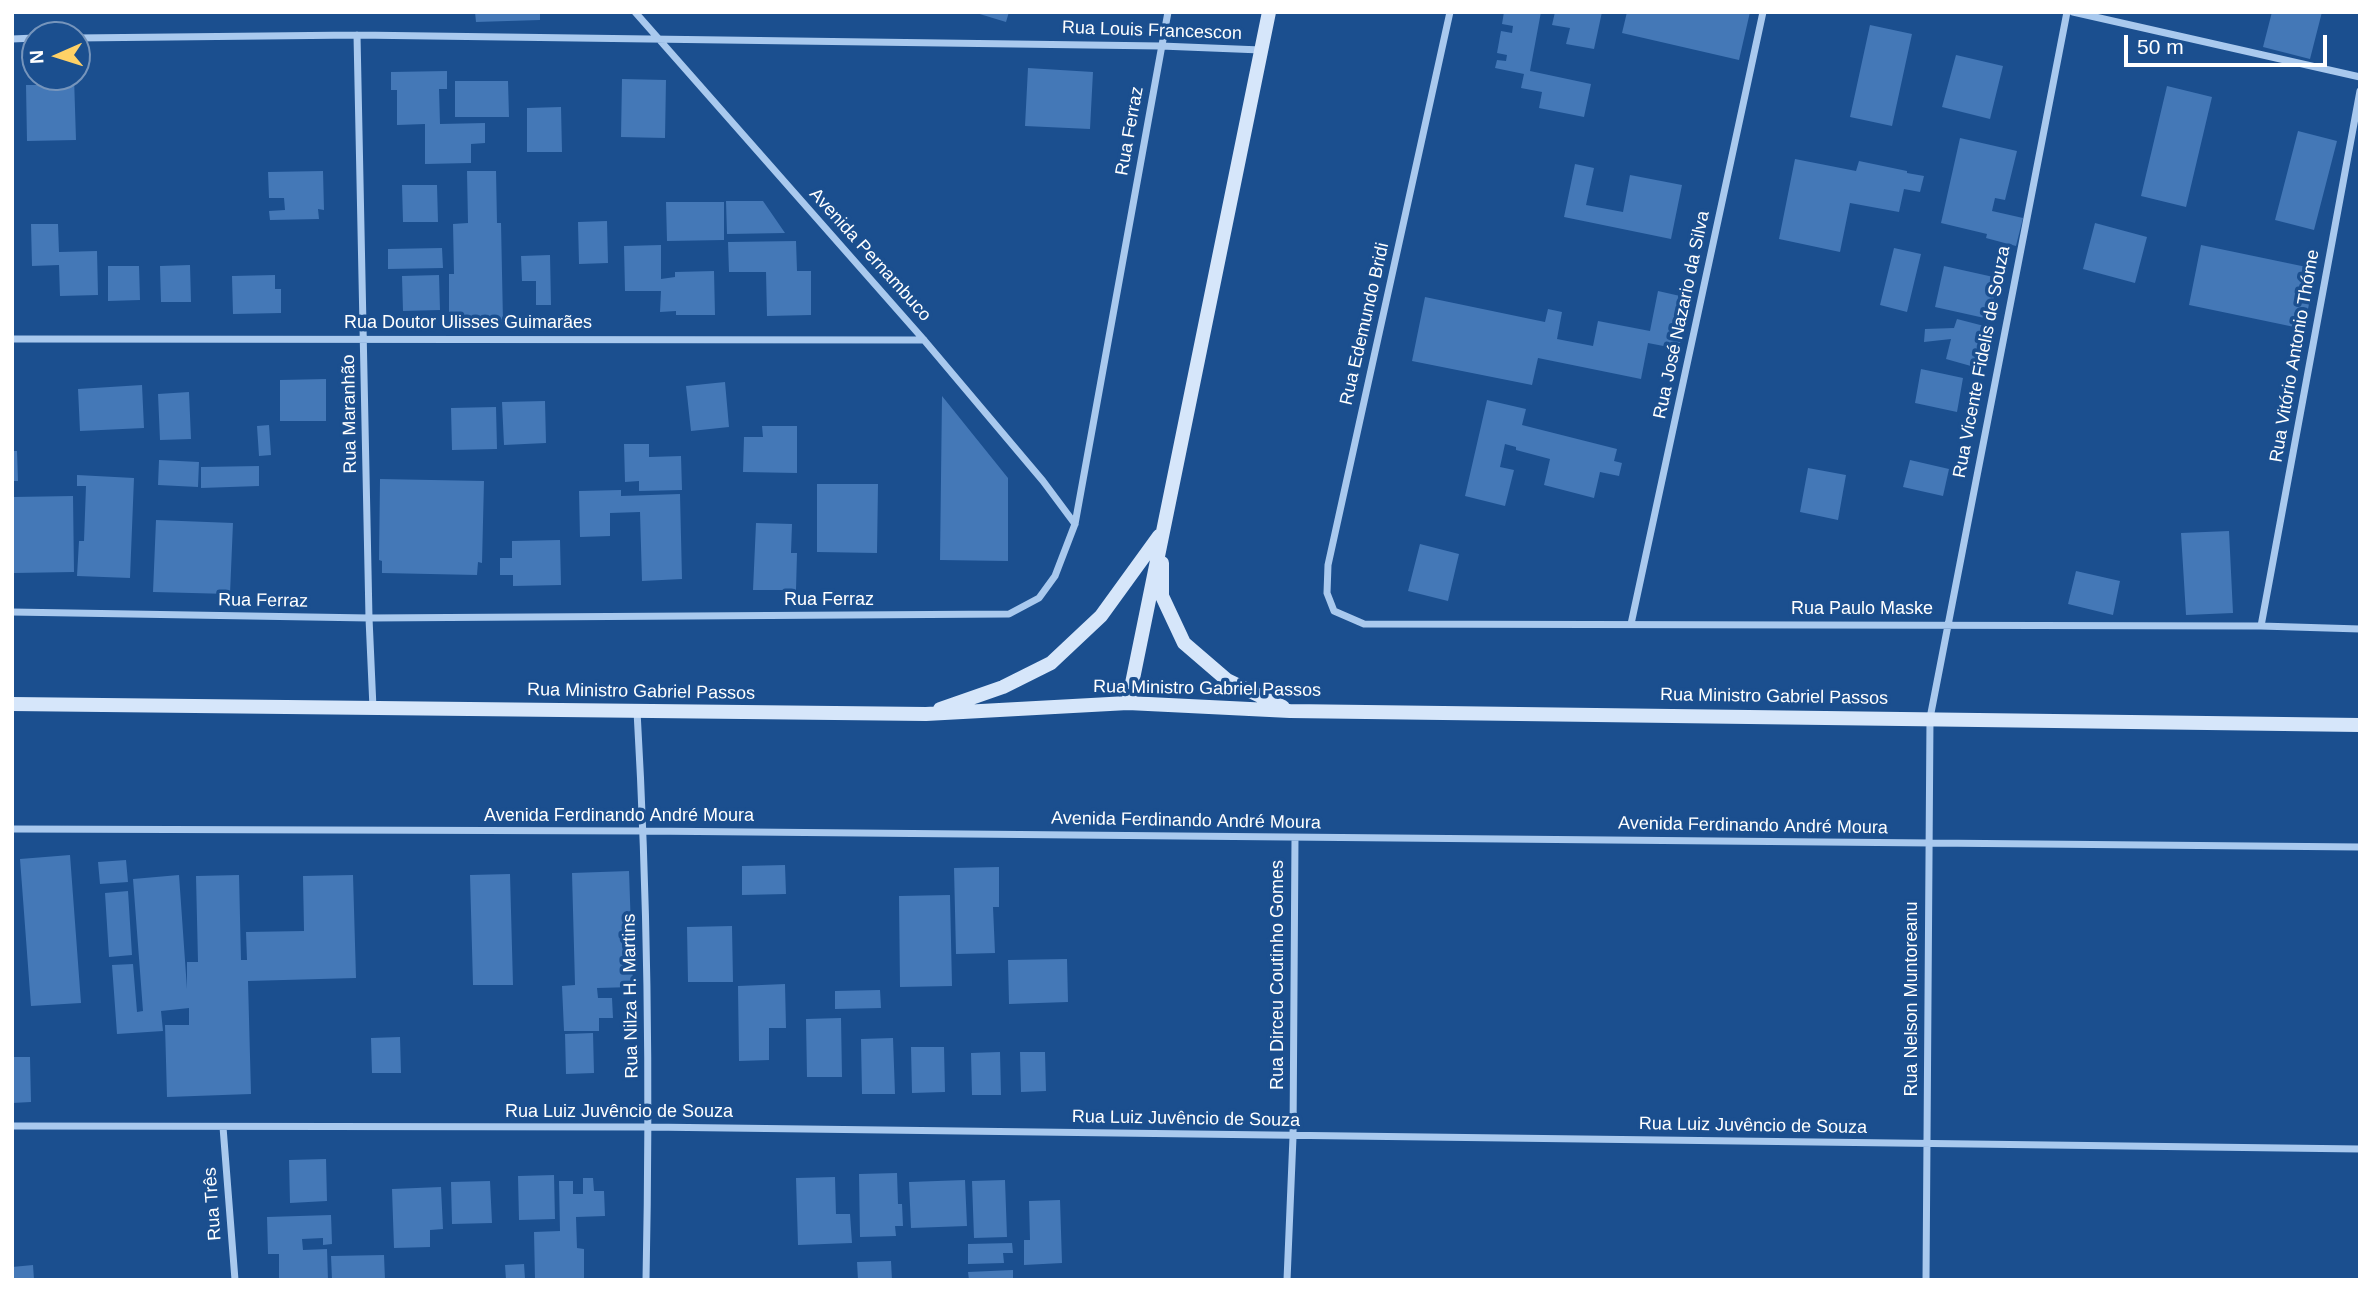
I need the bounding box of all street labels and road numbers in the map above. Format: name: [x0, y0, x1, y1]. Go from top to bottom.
street label: Rua Louis Francescon: [1062, 17, 1242, 45]
street label: Rua Ferraz: [1112, 85, 1148, 177]
street label: Avenida Pernambuco: [805, 184, 935, 326]
street label: Rua José Nazario da Silva: [1649, 209, 1715, 421]
street label: Rua Edemundo Bridi: [1336, 241, 1394, 407]
street label: Rua Vicente Fidelis de Souza: [1949, 244, 2015, 480]
street label: Rua Vitório Antonio Thóme: [2266, 248, 2324, 464]
street label: Rua Doutor Ulisses Guimarães: [344, 312, 592, 334]
street label: Rua Maranhão: [338, 354, 362, 474]
street label: Rua Ferraz: [218, 589, 308, 613]
street label: Rua Ferraz: [784, 589, 874, 611]
street label: Rua Paulo Maske: [1791, 598, 1933, 620]
street label: Rua Ministro Gabriel Passos: [1093, 676, 1321, 702]
street label: Rua Ministro Gabriel Passos: [527, 679, 755, 705]
street label: Rua Ministro Gabriel Passos: [1660, 684, 1888, 710]
street label: Avenida Ferdinando André Moura: [484, 805, 754, 827]
street label: Avenida Ferdinando André Moura: [1051, 808, 1321, 834]
street label: Avenida Ferdinando André Moura: [1618, 813, 1888, 839]
street label: Rua Dirceu Coutinho Gomes: [1267, 860, 1289, 1090]
street label: Rua Nelson Muntoreanu: [1901, 901, 1923, 1097]
street label: Rua Nilza H. Martins: [619, 913, 643, 1079]
street label: Rua Luiz Juvêncio de Souza: [505, 1101, 733, 1123]
street label: Rua Luiz Juvêncio de Souza: [1072, 1106, 1300, 1132]
street label: Rua Luiz Juvêncio de Souza: [1639, 1113, 1867, 1139]
street label: Rua Três: [200, 1167, 226, 1241]

